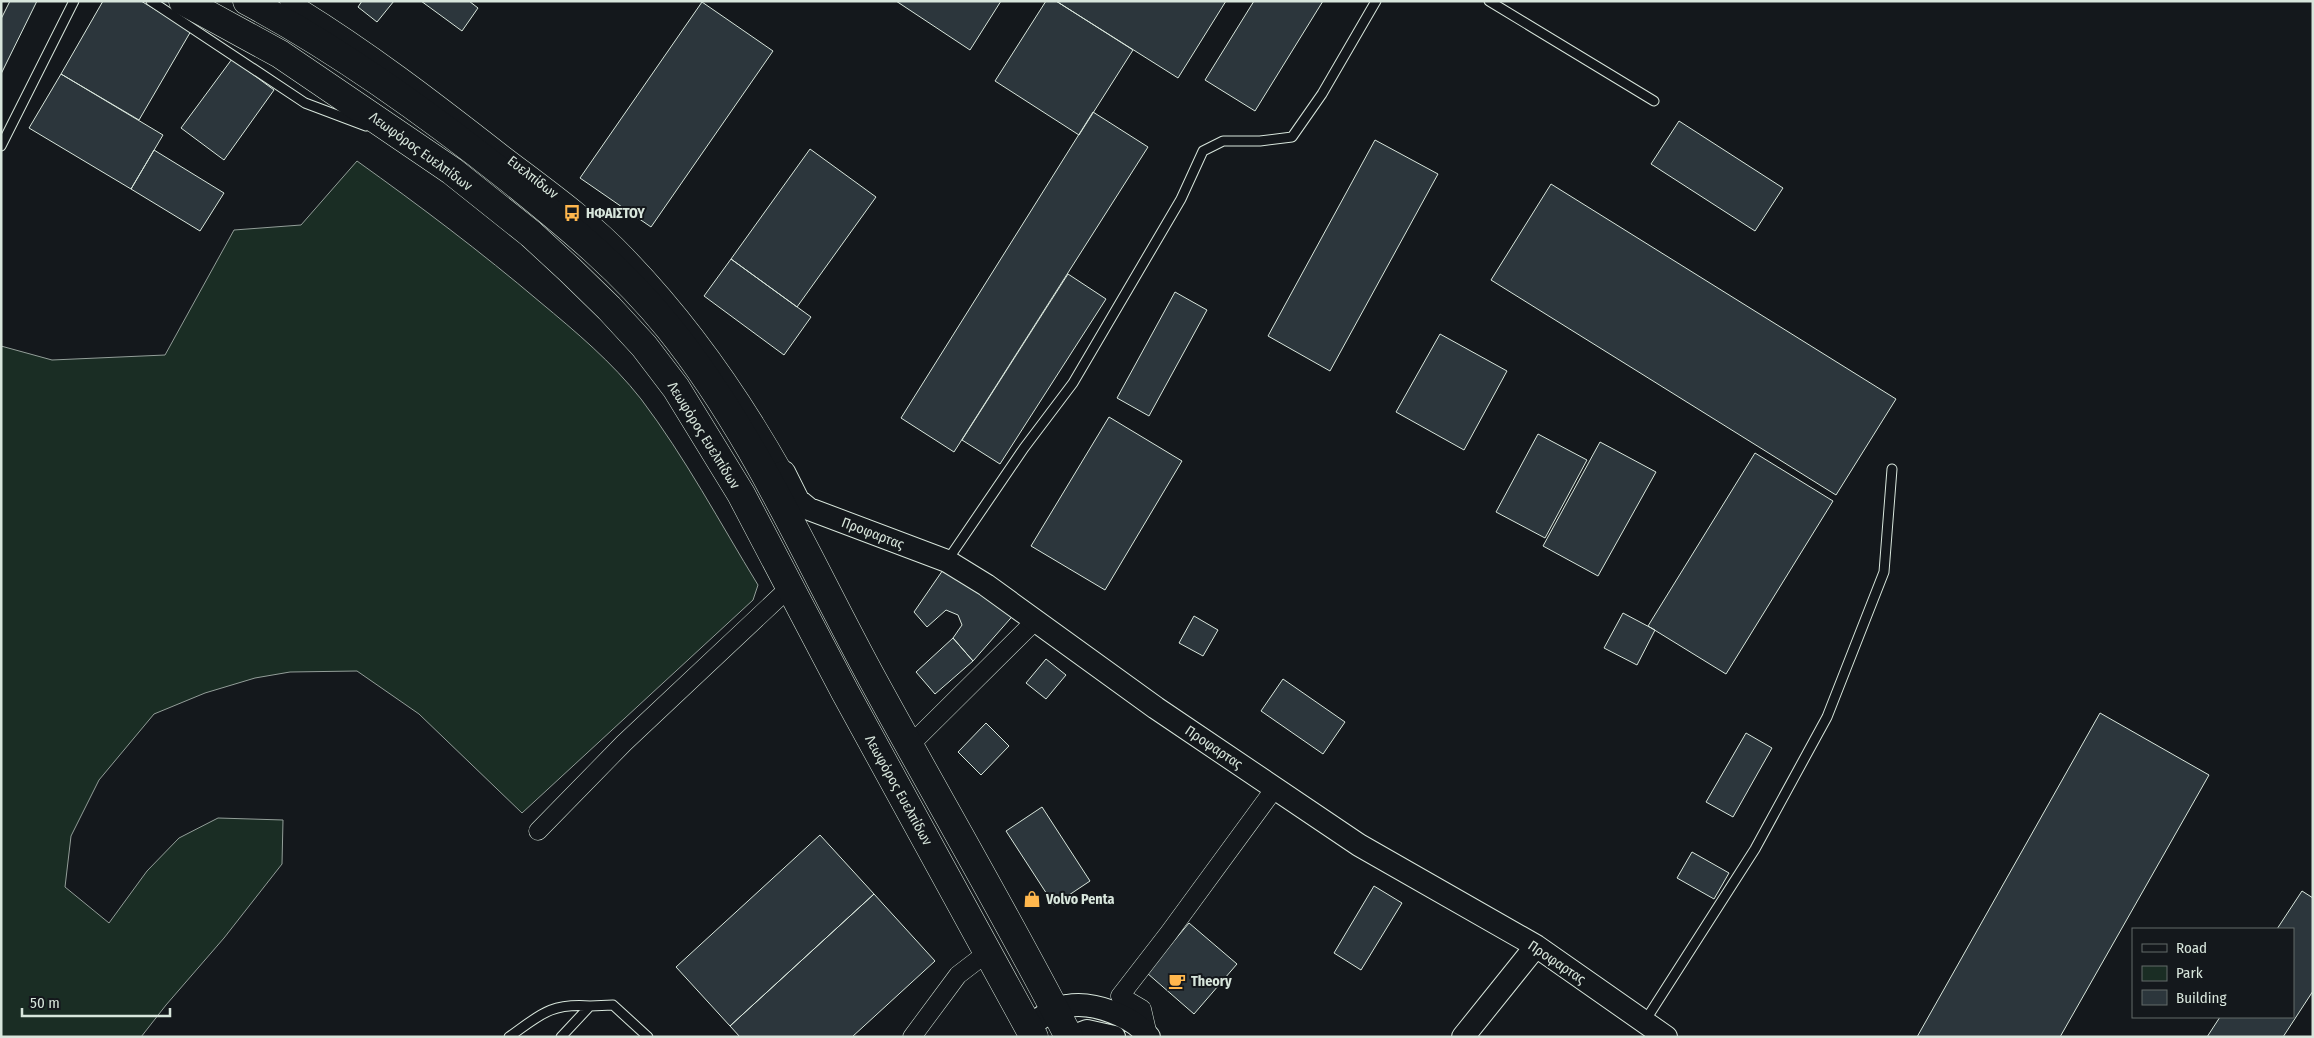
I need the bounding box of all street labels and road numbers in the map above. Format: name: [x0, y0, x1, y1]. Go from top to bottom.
street label: Λεωφόρος Ευελπίδων: [366, 108, 476, 194]
street label: Ευελπίδων: [504, 152, 561, 202]
street label: Λεωφόρος Ευελπίδων: [664, 379, 743, 492]
street label: Προφαρτας: [839, 514, 907, 553]
street label: Προφαρτας: [1182, 722, 1246, 773]
street label: Λεωφόρος Ευελπίδων: [861, 732, 936, 848]
street label: Προφαρτας: [1525, 937, 1589, 988]

